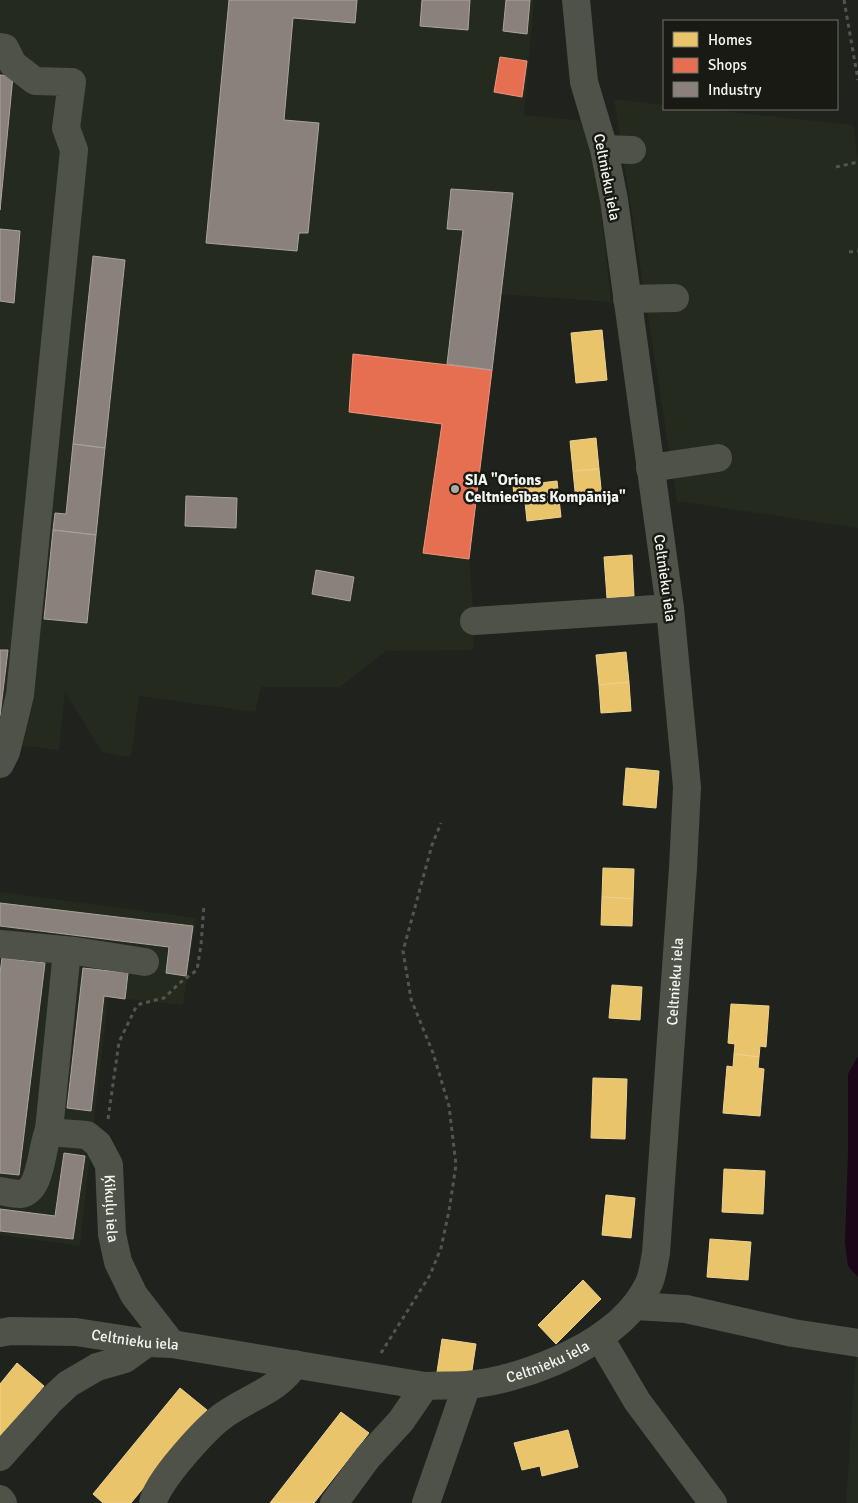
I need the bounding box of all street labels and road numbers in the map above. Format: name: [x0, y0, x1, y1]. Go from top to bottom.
street label: Celtnieku iela: [590, 132, 624, 222]
street label: Celtnieku iela: [650, 533, 680, 623]
street label: Celtnieku iela: [663, 937, 687, 1026]
street label: Ķikuļu iela: [99, 1174, 123, 1244]
street label: Celtnieku iela: [90, 1326, 180, 1354]
street label: Celtnieku iela: [504, 1337, 593, 1387]

